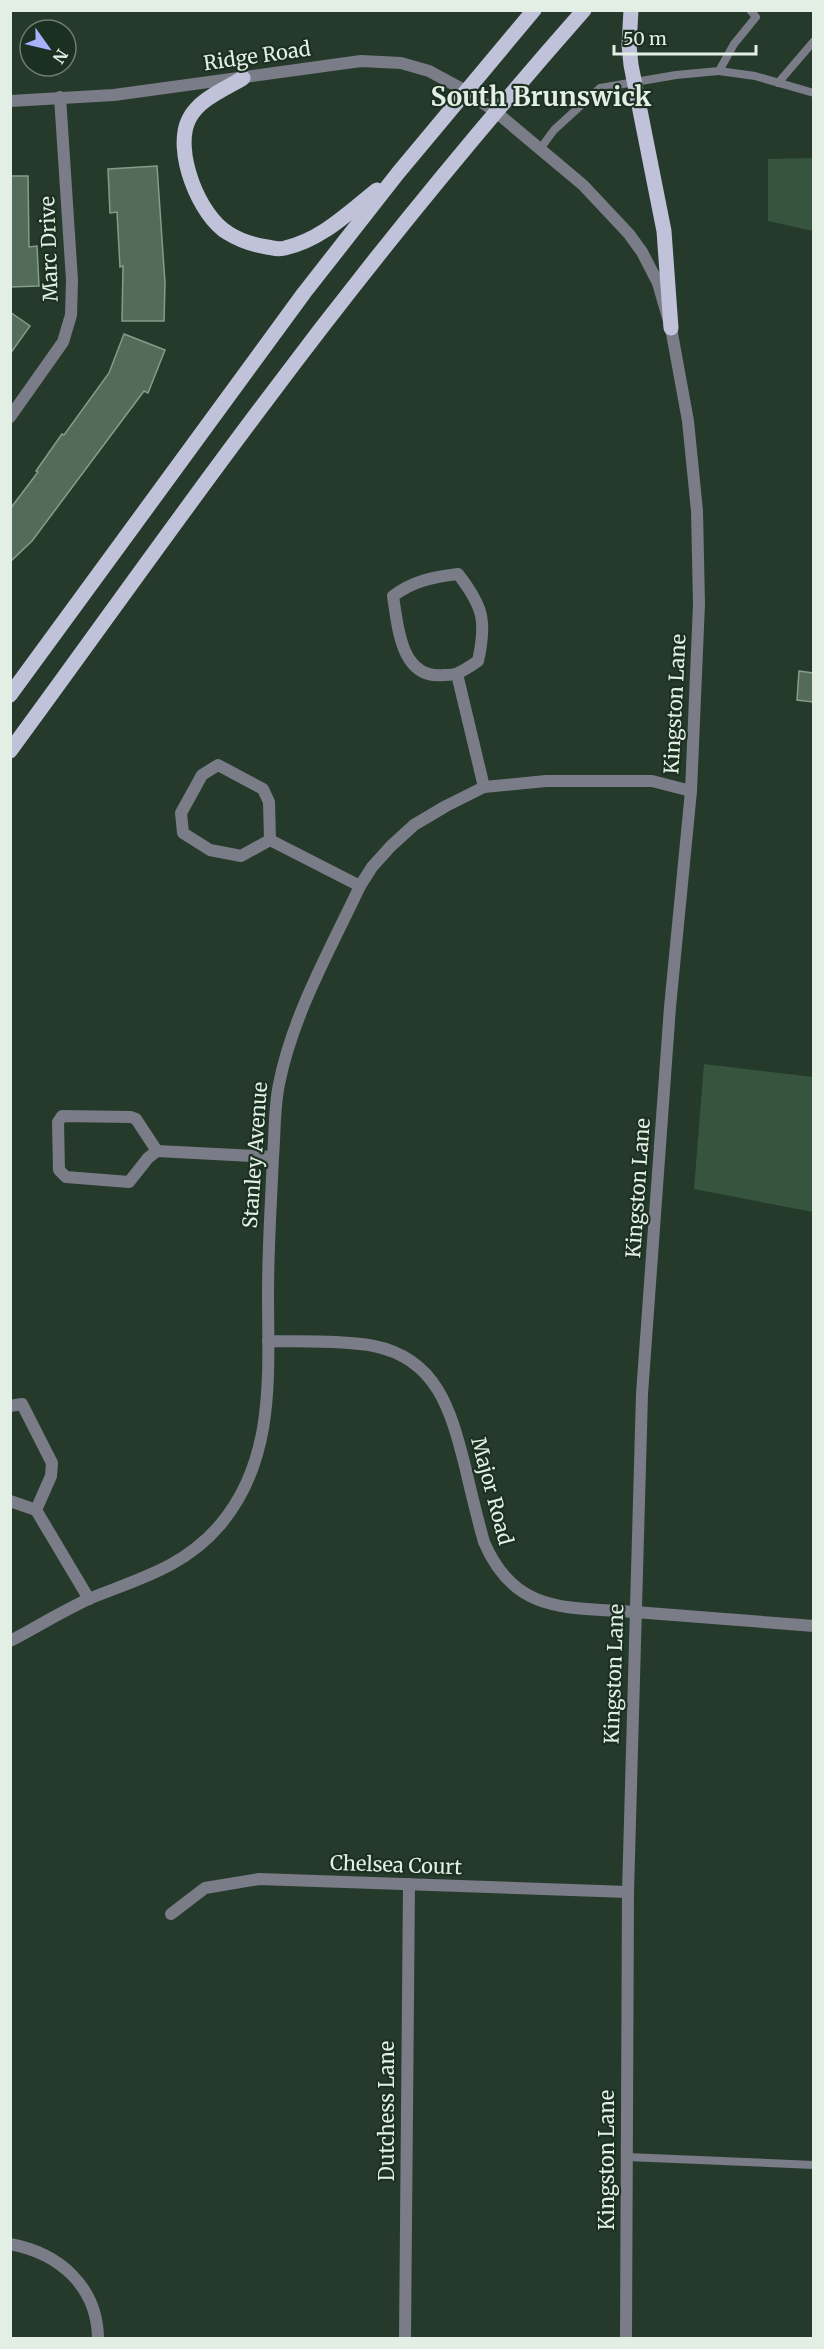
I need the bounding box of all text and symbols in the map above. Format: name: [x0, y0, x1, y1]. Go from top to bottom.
north arrow: [18, 18, 78, 78]
scale bar: [614, 18, 756, 56]
text: 50 m: [623, 27, 667, 50]
street label: Ridge Road: [202, 36, 312, 75]
text: N: [48, 46, 72, 68]
district label: South Brunswick: [431, 80, 652, 113]
street label: Marc Drive: [34, 196, 63, 302]
street label: Kingston Lane: [658, 633, 691, 775]
street label: Stanley Avenue: [237, 1081, 272, 1229]
street label: Kingston Lane: [620, 1117, 655, 1259]
street label: Major Road: [466, 1434, 519, 1547]
street label: Kingston Lane: [599, 1603, 628, 1745]
street label: Chelsea Court: [329, 1850, 463, 1879]
street label: Dutchess Lane: [374, 2041, 399, 2181]
street label: Kingston Lane: [594, 2090, 619, 2230]

